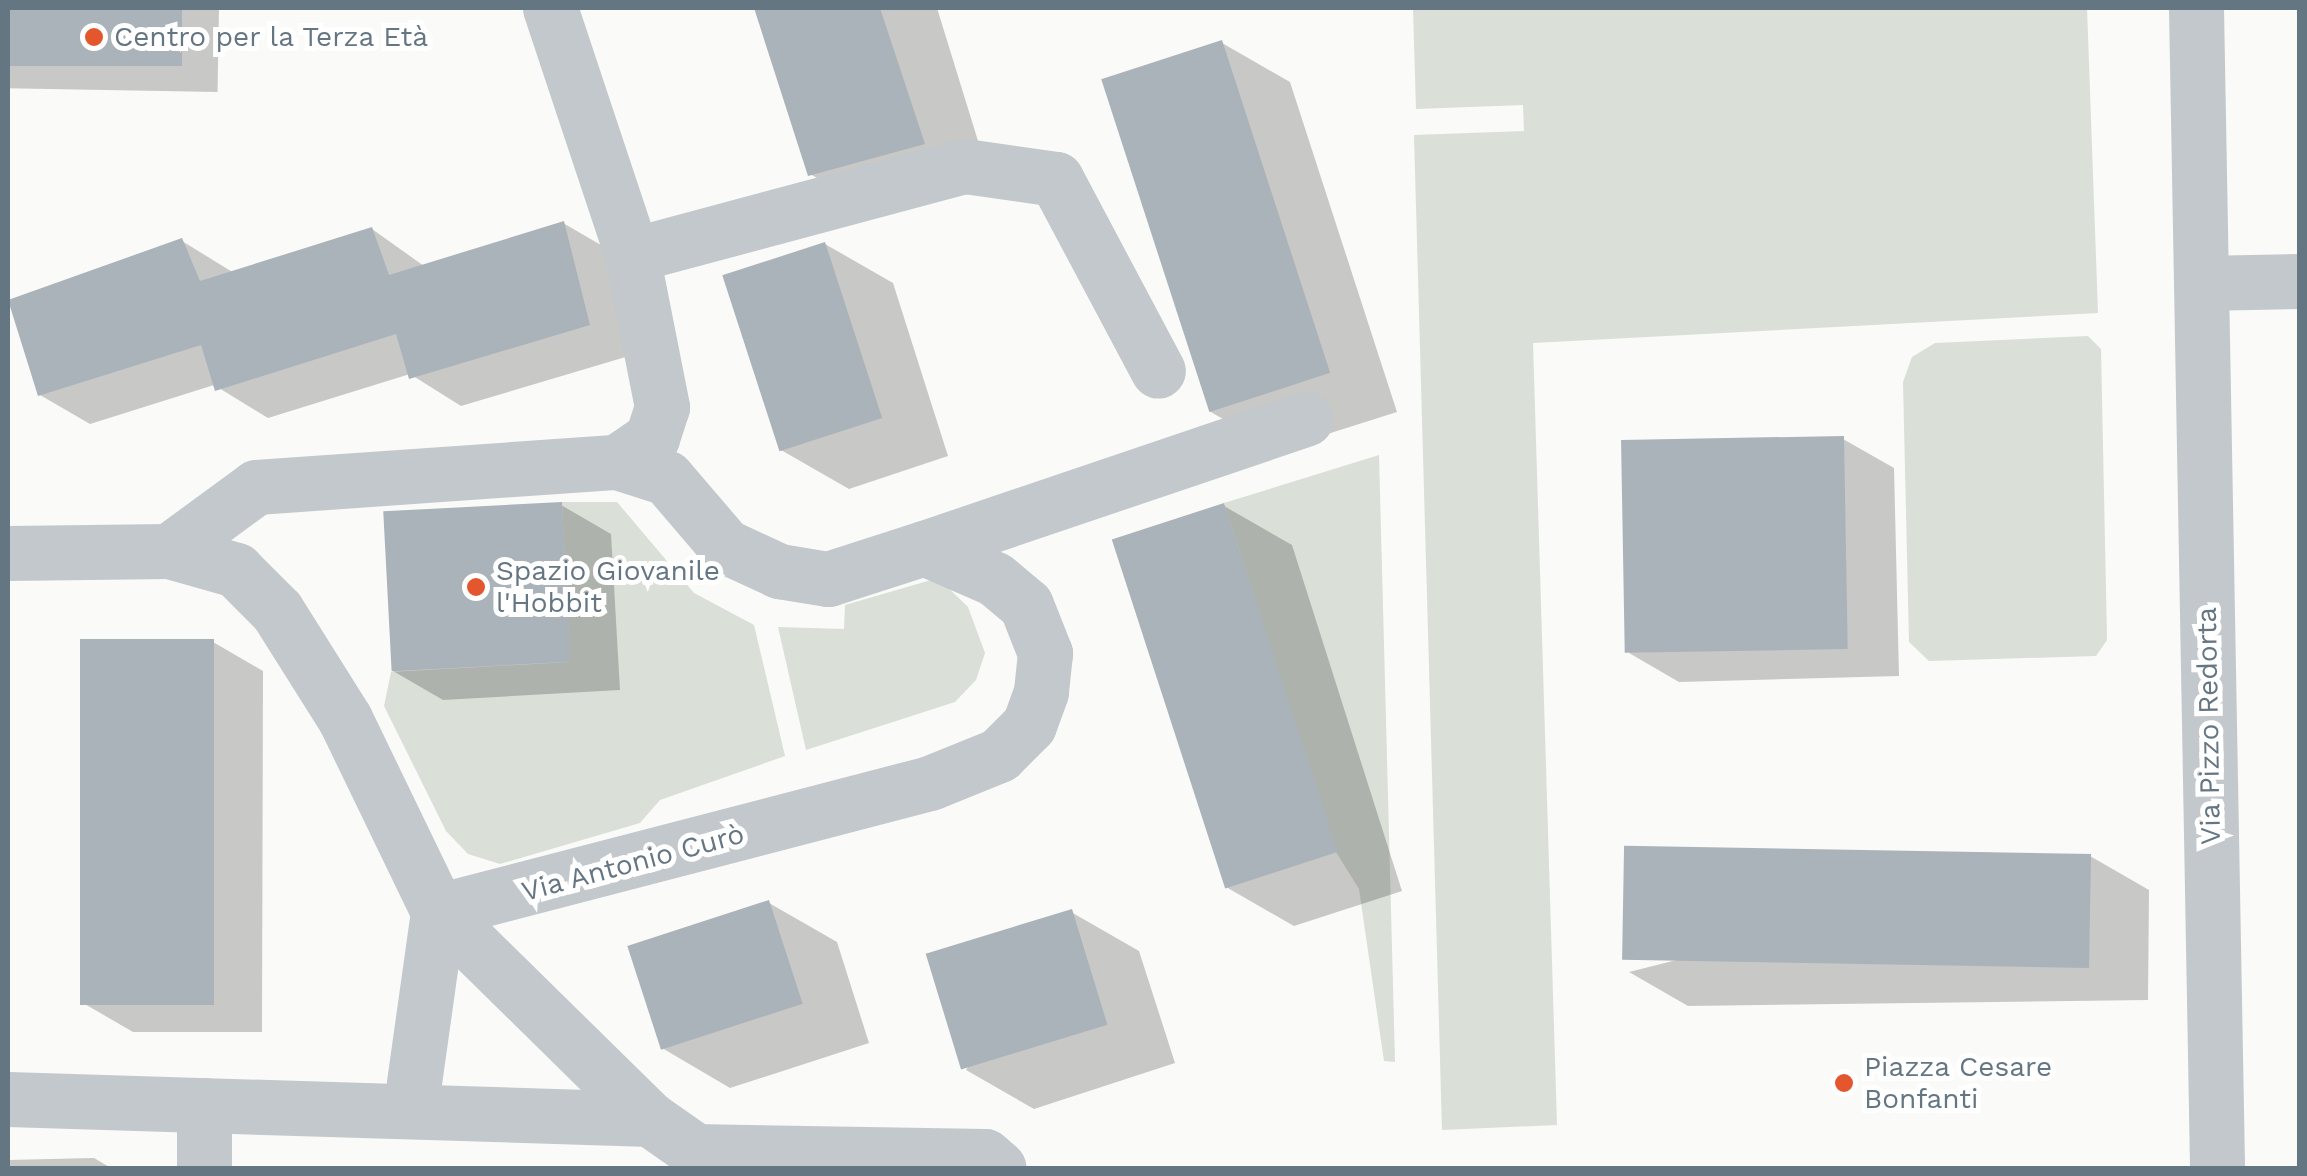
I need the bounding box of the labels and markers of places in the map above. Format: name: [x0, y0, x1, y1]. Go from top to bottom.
place label: Centro per la Terza Età: [114, 20, 431, 54]
marker: Centro per la Terza Età: [83, 26, 105, 48]
place label: Spazio Giovanile l'Hobbit: [496, 554, 720, 620]
marker: Spazio Giovanile l'Hobbit: [465, 576, 487, 598]
place label: Piazza Cesare Bonfanti: [1864, 1050, 2053, 1116]
marker: Piazza Cesare Bonfanti: [1833, 1072, 1855, 1094]

